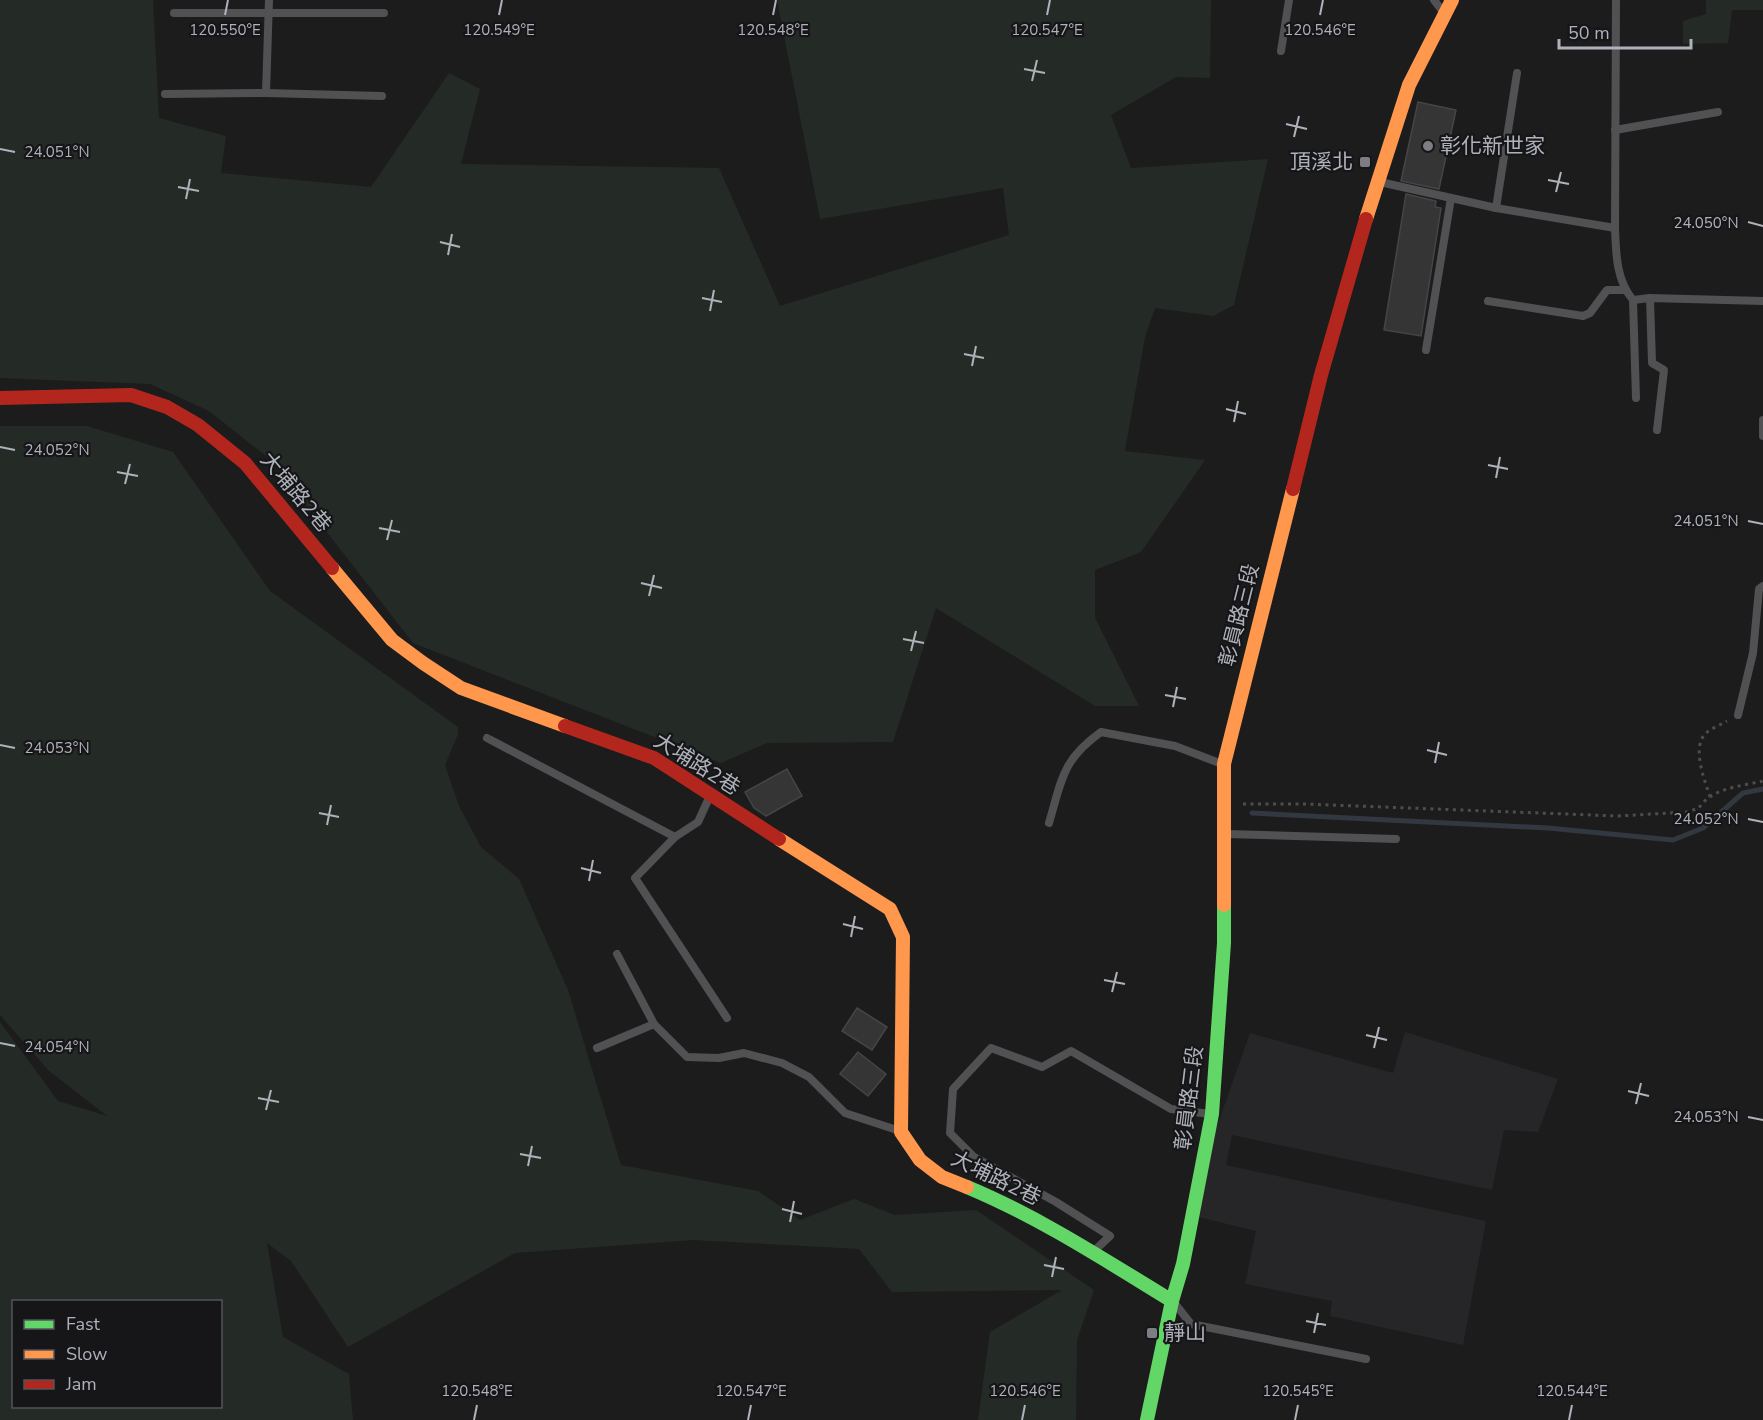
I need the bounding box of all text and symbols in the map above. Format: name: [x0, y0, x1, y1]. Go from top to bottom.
scale bar: [1559, 12, 1691, 50]
text: 120.550°E: [189, 20, 261, 40]
text: 120.549°E: [463, 20, 535, 40]
text: 120.548°E: [737, 20, 809, 40]
text: 120.547°E: [1011, 20, 1083, 40]
text: 120.546°E: [1284, 20, 1356, 40]
text: 50 m: [1568, 21, 1610, 45]
place label: 彰化新世家: [1440, 132, 1545, 160]
marker: 彰化新世家: [1421, 139, 1435, 153]
text: 24.051°N: [24, 142, 90, 162]
place label: 頂溪北: [1290, 148, 1353, 176]
marker: 頂溪北: [1358, 155, 1372, 169]
text: 24.050°N: [1673, 213, 1739, 233]
text: 24.052°N: [24, 440, 90, 460]
street label: 大埔路2巷: [254, 446, 338, 538]
text: 24.051°N: [1673, 511, 1739, 531]
street label: 彰員路三段: [1213, 561, 1265, 669]
street label: 大埔路2巷: [649, 727, 745, 801]
text: 24.053°N: [24, 738, 90, 758]
text: 24.052°N: [1673, 809, 1739, 829]
text: 24.054°N: [24, 1037, 90, 1057]
street label: 彰員路三段: [1169, 1044, 1209, 1152]
text: 24.053°N: [1673, 1107, 1739, 1127]
street label: 大埔路2巷: [946, 1144, 1046, 1212]
legend: [12, 1300, 222, 1408]
text: Fast: [66, 1312, 101, 1336]
place label: 靜山: [1164, 1319, 1206, 1347]
marker: 靜山: [1145, 1326, 1159, 1340]
text: Slow: [66, 1342, 107, 1366]
text: Jam: [65, 1372, 97, 1396]
text: 120.548°E: [441, 1381, 513, 1401]
text: 120.547°E: [715, 1381, 787, 1401]
text: 120.546°E: [989, 1381, 1061, 1401]
text: 120.545°E: [1262, 1381, 1334, 1401]
text: 120.544°E: [1536, 1381, 1608, 1401]

